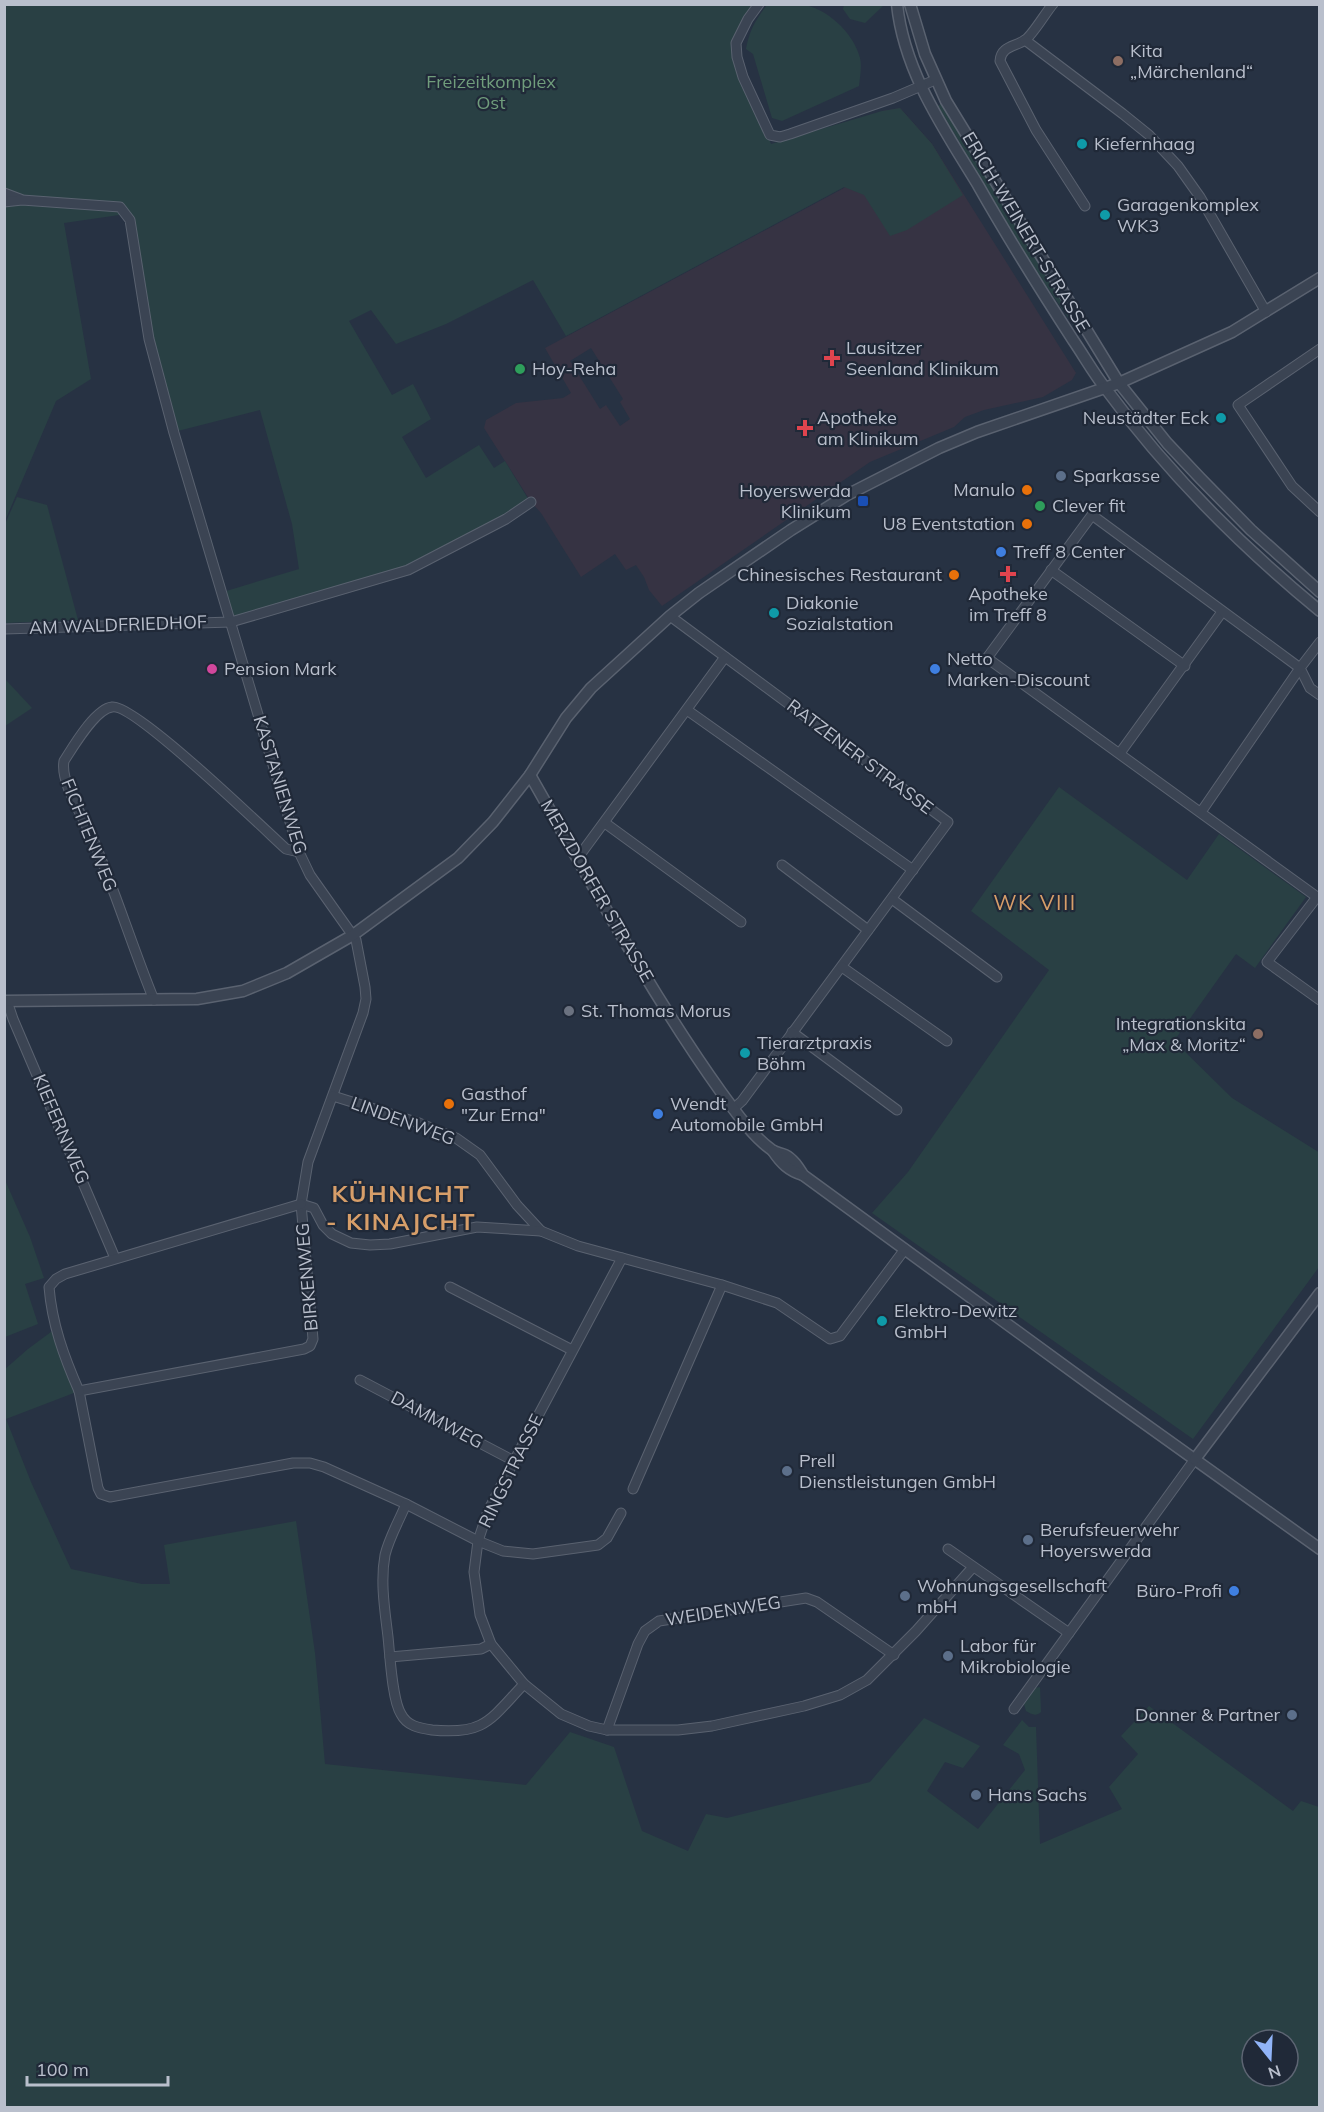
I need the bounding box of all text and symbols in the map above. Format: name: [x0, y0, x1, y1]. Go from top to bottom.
place label: Kita „Märchenland“: [1130, 39, 1253, 83]
marker: Kita „Märchenland“: [1111, 54, 1125, 68]
park label: Freizeitkomplex Ost: [426, 70, 556, 114]
street label: ERICH-WEINERT-STRASSE: [957, 127, 1095, 336]
place label: Kiefernhaag: [1094, 132, 1195, 155]
marker: Kiefernhaag: [1075, 137, 1089, 151]
place label: Garagenkomplex WK3: [1117, 193, 1259, 237]
marker: Garagenkomplex WK3: [1098, 208, 1112, 222]
place label: Lausitzer Seenland Klinikum: [846, 336, 999, 380]
marker: Lausitzer Seenland Klinikum: [823, 349, 841, 367]
place label: Hoy-Reha: [532, 357, 616, 380]
marker: Hoy-Reha: [513, 362, 527, 376]
place label: Apotheke am Klinikum: [817, 406, 919, 450]
place label: Neustädter Eck: [1083, 406, 1210, 429]
marker: Neustädter Eck: [1214, 411, 1228, 425]
marker: Apotheke am Klinikum: [798, 421, 812, 435]
place label: Sparkasse: [1073, 464, 1160, 487]
marker: Sparkasse: [1054, 469, 1068, 483]
place label: Manulo: [953, 478, 1015, 501]
place label: Hoyerswerda Klinikum: [739, 479, 851, 523]
marker: Manulo: [1020, 483, 1034, 497]
marker: Hoyerswerda Klinikum: [856, 494, 870, 508]
place label: Clever fit: [1052, 494, 1125, 517]
marker: Clever fit: [1033, 499, 1047, 513]
place label: U8 Eventstation: [883, 512, 1015, 535]
marker: U8 Eventstation: [1020, 517, 1034, 531]
place label: Treff 8 Center: [1013, 540, 1126, 563]
marker: Treff 8 Center: [994, 545, 1008, 559]
place label: Chinesisches Restaurant: [737, 563, 942, 586]
marker: Apotheke im Treff 8: [1001, 567, 1015, 581]
marker: Chinesisches Restaurant: [947, 568, 961, 582]
place label: Apotheke im Treff 8: [968, 582, 1048, 626]
place label: Diakonie Sozialstation: [786, 591, 893, 635]
marker: Diakonie Sozialstation: [767, 606, 781, 620]
street label: AM WALDFRIEDHOF: [29, 610, 207, 639]
place label: Netto Marken-Discount: [947, 647, 1090, 691]
place label: Pension Mark: [224, 657, 337, 680]
marker: Pension Mark: [205, 662, 219, 676]
marker: Netto Marken-Discount: [928, 662, 942, 676]
street label: RATZENER STRASSE: [782, 694, 938, 819]
street label: KASTANIENWEG: [248, 713, 312, 857]
street label: FICHTENWEG: [56, 775, 123, 895]
street label: MERZDORFER STRASSE: [536, 795, 659, 986]
district label: WK VIII: [993, 889, 1077, 915]
place label: St. Thomas Morus: [581, 999, 731, 1022]
marker: St. Thomas Morus: [562, 1004, 576, 1018]
place label: Integrationskita „Max & Moritz“: [1116, 1012, 1246, 1056]
marker: Integrationskita „Max & Moritz“: [1251, 1027, 1265, 1041]
place label: Tierarztpraxis Böhm: [757, 1031, 872, 1075]
marker: Tierarztpraxis Böhm: [738, 1046, 752, 1060]
street label: KIEFERNWEG: [28, 1070, 95, 1187]
place label: Gasthof "Zur Erna": [461, 1082, 546, 1126]
street label: LINDENWEG: [348, 1091, 458, 1150]
place label: Wendt Automobile GmbH: [670, 1092, 824, 1136]
marker: Gasthof "Zur Erna": [442, 1097, 456, 1111]
marker: Wendt Automobile GmbH: [651, 1107, 665, 1121]
district label: KÜHNICHT - KINAJCHT: [326, 1178, 476, 1236]
street label: BIRKENWEG: [290, 1222, 323, 1332]
place label: Elektro-Dewitz GmbH: [894, 1299, 1017, 1343]
marker: Elektro-Dewitz GmbH: [875, 1314, 889, 1328]
street label: DAMMWEG: [387, 1386, 487, 1453]
street label: RINGSTRASSE: [473, 1410, 548, 1532]
place label: Prell Dienstleistungen GmbH: [799, 1449, 996, 1493]
marker: Prell Dienstleistungen GmbH: [780, 1464, 794, 1478]
place label: Berufsfeuerwehr Hoyerswerda: [1040, 1518, 1180, 1562]
marker: Berufsfeuerwehr Hoyerswerda: [1021, 1533, 1035, 1547]
place label: Wohnungsgesellschaft mbH: [917, 1574, 1107, 1618]
place label: Büro-Profi: [1136, 1579, 1222, 1602]
marker: Büro-Profi: [1227, 1584, 1241, 1598]
marker: Wohnungsgesellschaft mbH: [898, 1589, 912, 1603]
street label: WEIDENWEG: [664, 1590, 782, 1631]
place label: Labor für Mikrobiologie: [960, 1634, 1071, 1678]
marker: Labor für Mikrobiologie: [941, 1649, 955, 1663]
place label: Donner & Partner: [1135, 1703, 1280, 1726]
marker: Donner & Partner: [1285, 1708, 1299, 1722]
place label: Hans Sachs: [988, 1783, 1087, 1806]
marker: Hans Sachs: [969, 1788, 983, 1802]
north arrow: [1240, 2028, 1300, 2088]
scale bar: [27, 2049, 168, 2087]
text: 100 m: [36, 2058, 89, 2081]
text: N: [1266, 2061, 1283, 2084]

